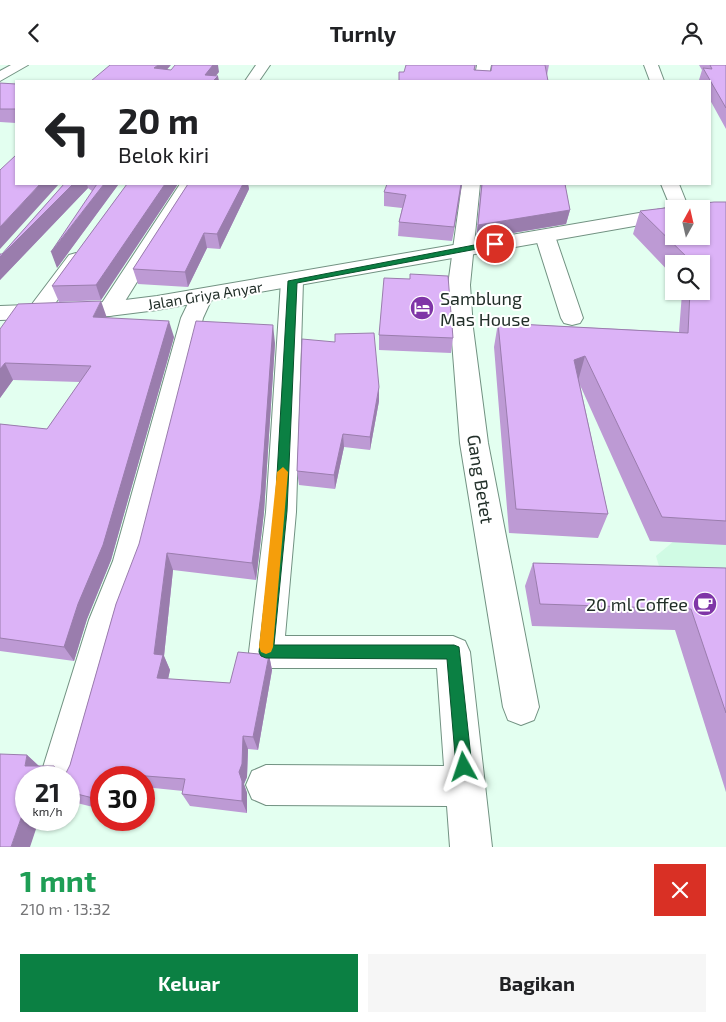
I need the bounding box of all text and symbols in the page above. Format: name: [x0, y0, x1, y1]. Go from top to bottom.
icon: back: [20, 19, 48, 47]
icon: person: [678, 19, 706, 47]
text: Turnly: [330, 20, 396, 46]
text: 20 m: [118, 99, 199, 141]
icon: left: [35, 100, 100, 165]
text: Belok kiri: [118, 141, 209, 167]
north arrow: [665, 200, 710, 245]
map controls: [665, 200, 710, 300]
pin: [474, 223, 516, 265]
icon: arrive: [481, 230, 509, 258]
button: search: [665, 255, 710, 300]
street label: Jalan Griya Anyar: [146, 277, 264, 313]
place label: Samblung Mas House: [440, 287, 530, 330]
hotel icon: Samblung Mas House: [409, 295, 435, 321]
street label: Gang Betet: [463, 433, 499, 525]
cafe icon: 20 ml Coffee: [692, 591, 718, 617]
place label: 20 ml Coffee: [586, 593, 688, 615]
position arrow: [437, 740, 489, 792]
speed limit sign: 30: [90, 766, 155, 831]
text: 21: [35, 777, 60, 807]
text: km/h: [33, 804, 62, 818]
text: 1 mnt: [20, 862, 96, 898]
button: close: [654, 864, 706, 916]
text: 210 m · 13:32: [20, 899, 110, 918]
button: Keluar: [20, 954, 358, 1012]
button: Bagikan: [368, 954, 706, 1012]

